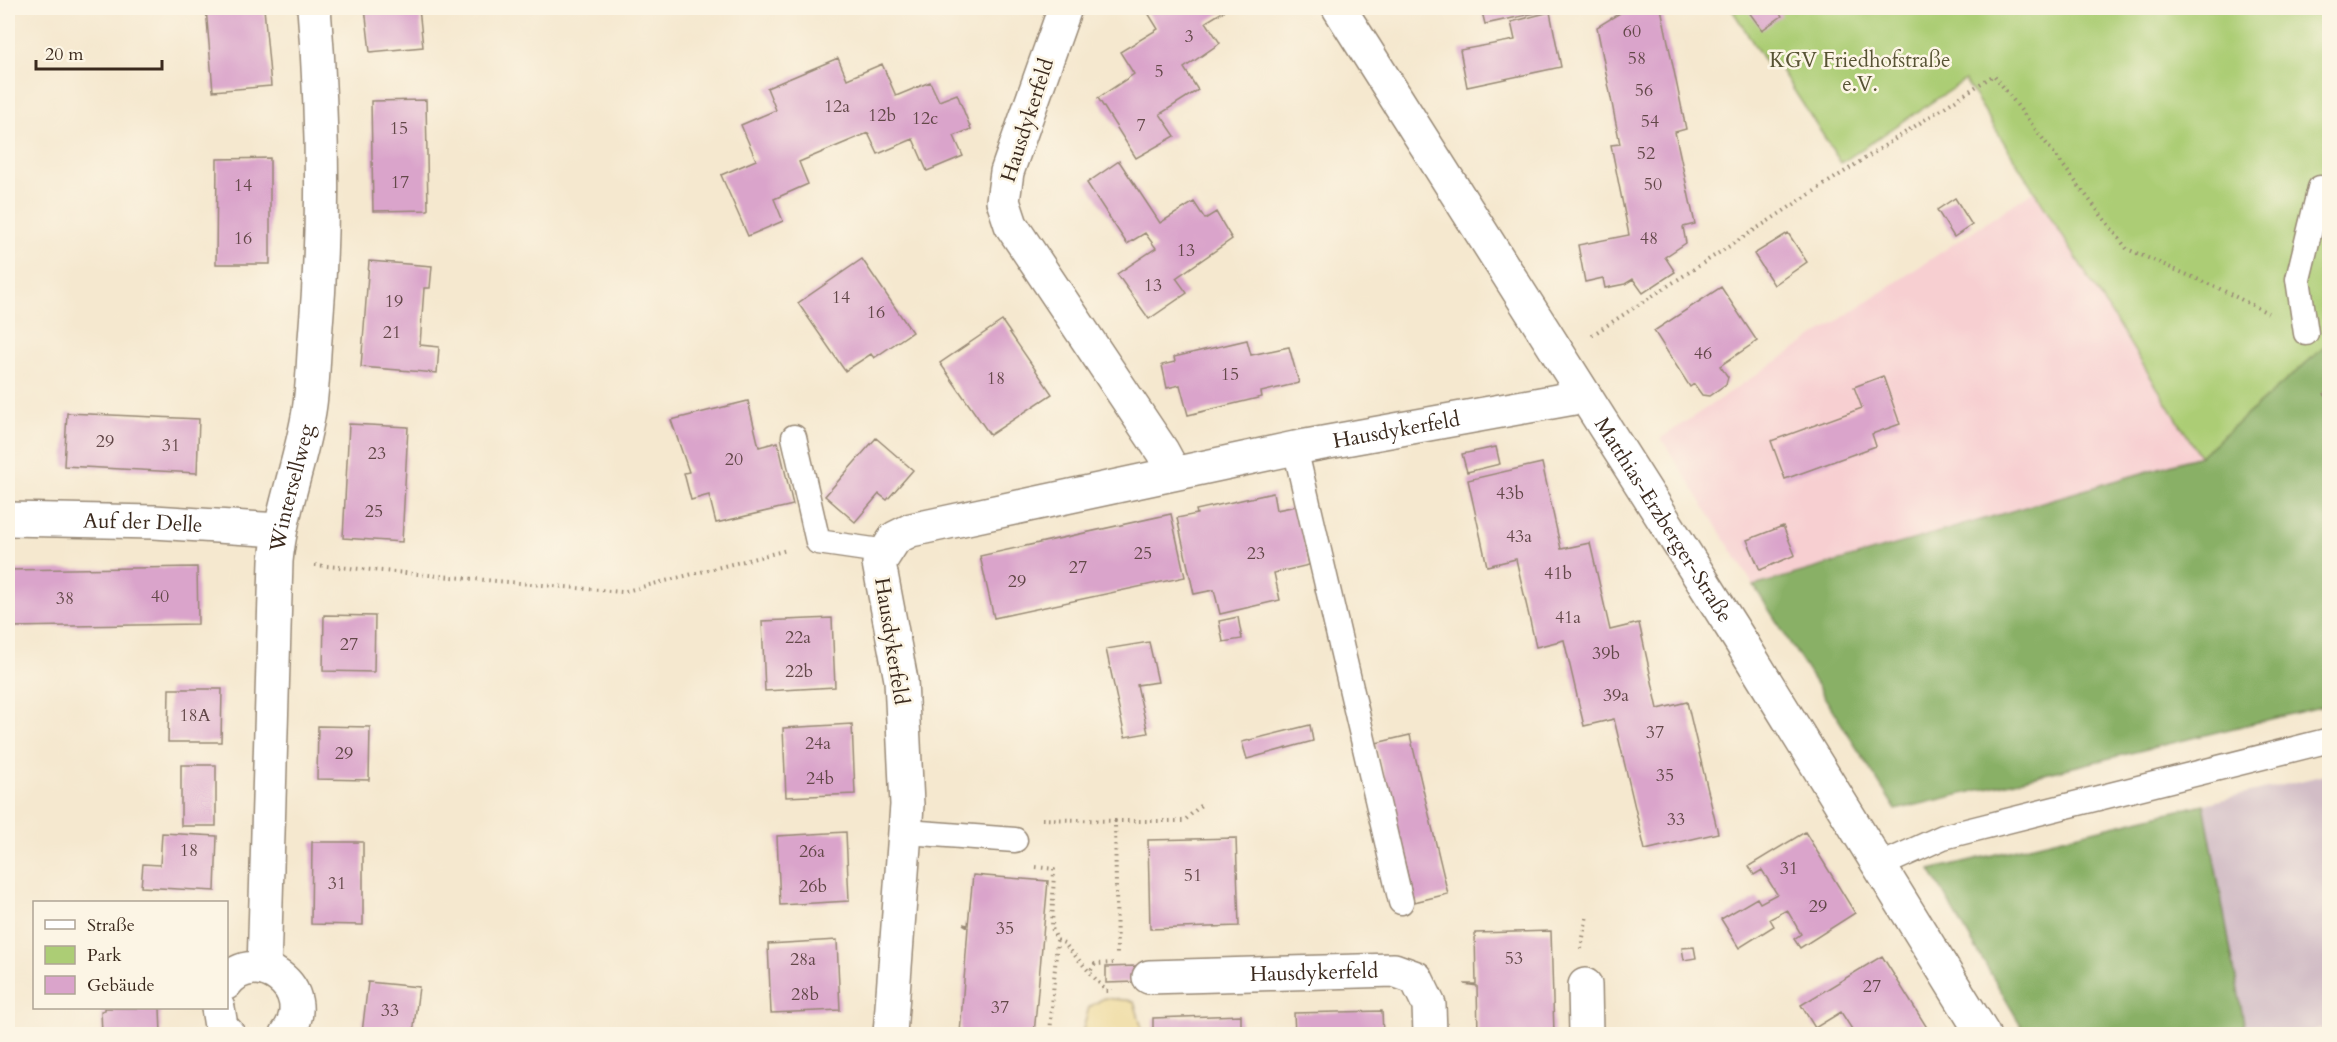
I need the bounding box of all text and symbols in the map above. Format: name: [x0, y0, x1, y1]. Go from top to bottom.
house number: 60: [1623, 19, 1641, 44]
house number: 3: [1184, 24, 1194, 49]
scale bar: [36, 33, 162, 71]
text: 20 m: [45, 42, 84, 67]
house number: 58: [1628, 46, 1646, 71]
park label: KGV Friedhofstraße e.V.: [1769, 46, 1951, 99]
street label: Hausdykerfeld: [994, 55, 1061, 186]
house number: 5: [1154, 59, 1164, 84]
house number: 56: [1635, 78, 1653, 103]
house number: 12a: [824, 94, 850, 119]
house number: 12b: [868, 103, 896, 128]
house number: 12c: [912, 106, 938, 131]
house number: 54: [1641, 109, 1659, 134]
house number: 7: [1136, 113, 1146, 138]
house number: 15: [390, 116, 408, 141]
house number: 52: [1637, 141, 1655, 166]
house number: 17: [391, 170, 409, 195]
house number: 50: [1644, 172, 1662, 197]
house number: 14: [234, 173, 252, 198]
house number: 16: [234, 226, 252, 251]
house number: 48: [1640, 226, 1658, 251]
house number: 13: [1177, 238, 1195, 263]
house number: 13: [1144, 273, 1162, 298]
house number: 14: [832, 285, 850, 310]
house number: 19: [385, 289, 403, 314]
house number: 16: [867, 300, 885, 325]
house number: 21: [383, 320, 401, 345]
house number: 46: [1694, 341, 1712, 366]
house number: 15: [1221, 362, 1239, 387]
house number: 18: [987, 366, 1005, 391]
street label: Hausdykerfeld: [1331, 405, 1462, 456]
street label: Matthias-Erzberger-Straße: [1587, 412, 1739, 628]
street label: Wintersellweg: [263, 421, 321, 555]
house number: 29: [96, 429, 114, 454]
house number: 31: [162, 433, 180, 458]
house number: 23: [368, 441, 386, 466]
house number: 20: [725, 447, 743, 472]
house number: 43b: [1496, 481, 1524, 506]
house number: 25: [365, 499, 383, 524]
street label: Auf der Delle: [83, 507, 203, 540]
house number: 43a: [1506, 524, 1532, 549]
house number: 25: [1134, 541, 1152, 566]
house number: 23: [1247, 541, 1265, 566]
house number: 27: [1069, 555, 1087, 580]
house number: 41b: [1544, 561, 1572, 586]
house number: 29: [1008, 569, 1026, 594]
street label: Hausdykerfeld: [867, 575, 916, 707]
house number: 40: [151, 584, 169, 609]
house number: 38: [56, 586, 74, 611]
house number: 41a: [1555, 605, 1581, 630]
house number: 22a: [785, 625, 811, 650]
house number: 27: [340, 632, 358, 657]
house number: 39b: [1592, 641, 1620, 666]
house number: 22b: [785, 659, 813, 684]
house number: 39a: [1603, 683, 1629, 708]
house number: 18A: [179, 703, 211, 728]
house number: 37: [1646, 720, 1664, 745]
house number: 24a: [805, 731, 831, 756]
house number: 29: [335, 741, 353, 766]
house number: 35: [1656, 763, 1674, 788]
house number: 24b: [806, 766, 834, 791]
house number: 33: [1667, 807, 1685, 832]
house number: 18: [180, 838, 198, 863]
house number: 26a: [799, 839, 825, 864]
house number: 31: [1780, 856, 1798, 881]
house number: 51: [1184, 863, 1202, 888]
house number: 31: [328, 871, 346, 896]
house number: 26b: [799, 874, 827, 899]
house number: 29: [1809, 894, 1827, 919]
legend: [33, 901, 228, 1009]
text: Straße: [87, 913, 135, 938]
house number: 35: [996, 916, 1014, 941]
text: Park: [87, 943, 122, 968]
house number: 53: [1505, 946, 1523, 971]
house number: 28a: [790, 947, 816, 972]
street label: Hausdykerfeld: [1249, 956, 1379, 989]
text: Gebäude: [87, 973, 155, 998]
house number: 27: [1863, 974, 1881, 999]
house number: 28b: [791, 982, 819, 1007]
house number: 37: [991, 995, 1009, 1020]
house number: 33: [381, 998, 399, 1023]

